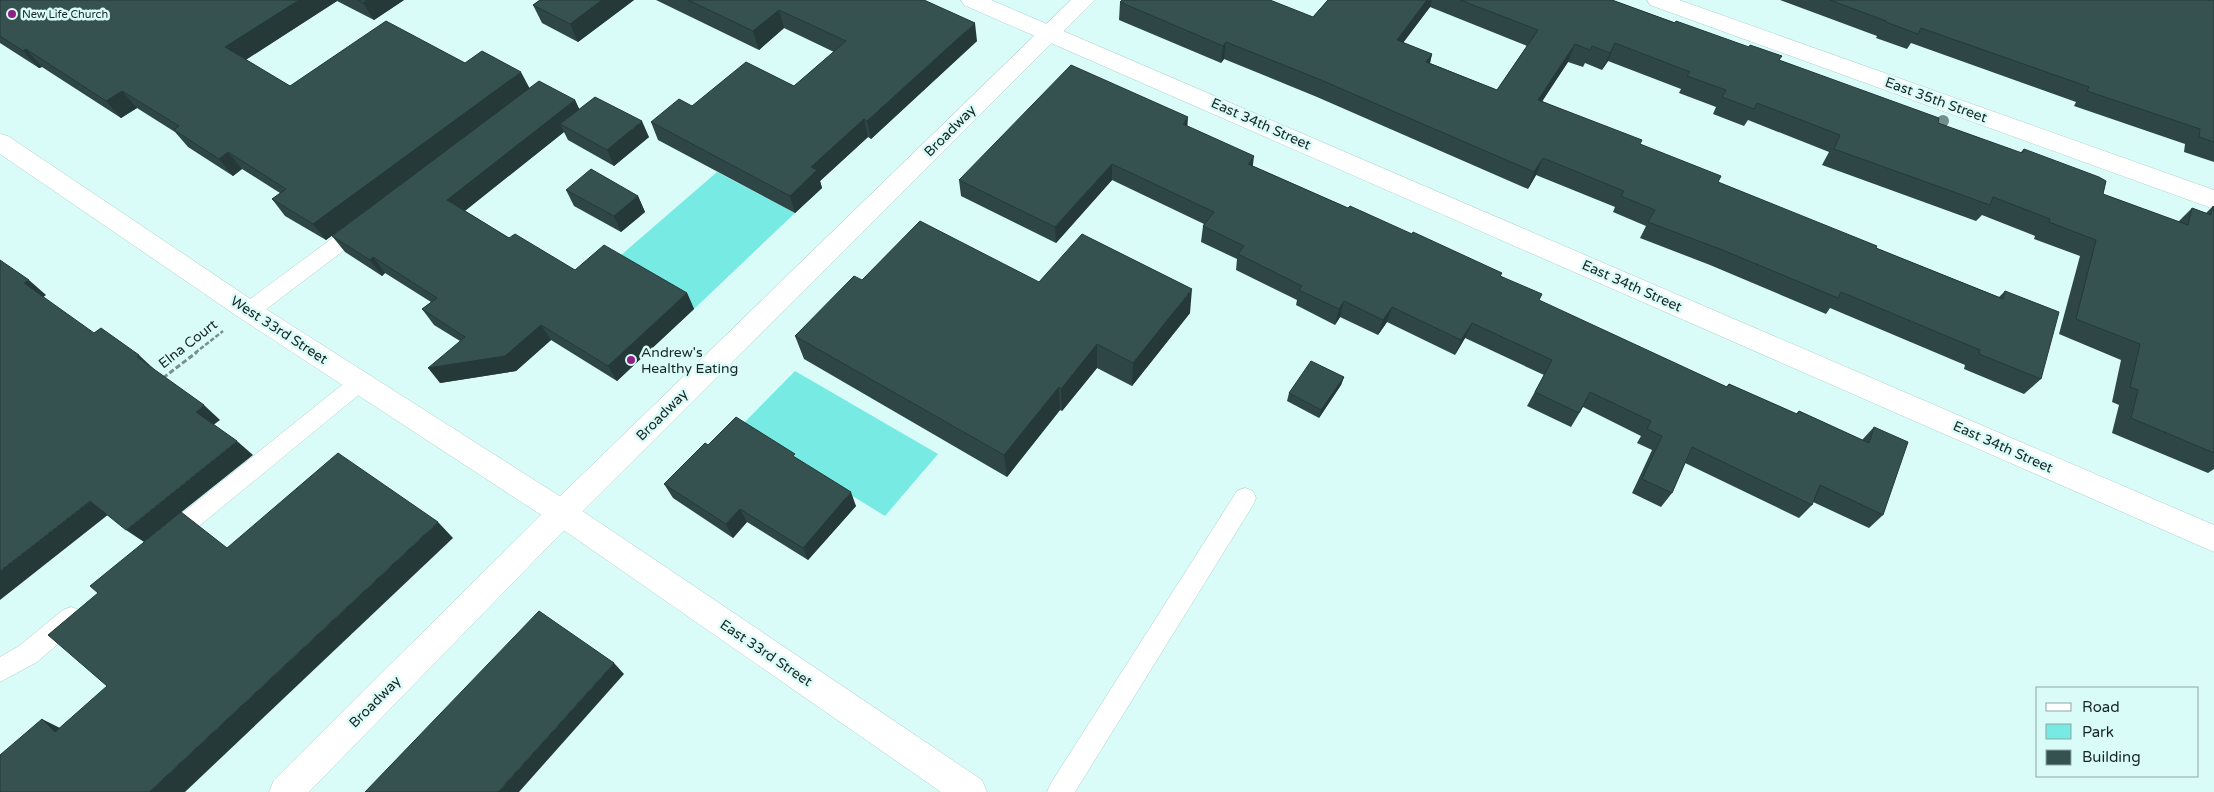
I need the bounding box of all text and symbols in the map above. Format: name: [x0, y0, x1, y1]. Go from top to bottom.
marker: New Life Church: [6, 8, 18, 20]
place label: New Life Church: [22, 8, 108, 21]
street label: East 35th Street: [1883, 74, 1990, 127]
street label: East 34th Street: [1208, 94, 1314, 154]
street label: Broadway: [921, 101, 980, 160]
street label: East 34th Street: [1579, 256, 1685, 316]
street label: West 33rd Street: [227, 292, 331, 368]
street label: Elna Court: [155, 315, 221, 372]
place label: Andrew's Healthy Eating: [641, 344, 738, 377]
marker: Andrew's Healthy Eating: [625, 354, 637, 366]
street label: Broadway: [633, 385, 692, 444]
street label: East 34th Street: [1950, 417, 2056, 477]
street label: East 33rd Street: [717, 616, 816, 690]
street label: Broadway: [346, 672, 405, 731]
legend: [2036, 687, 2199, 777]
text: Road: [2082, 698, 2120, 716]
text: Park: [2082, 723, 2114, 741]
text: Building: [2082, 748, 2141, 766]

